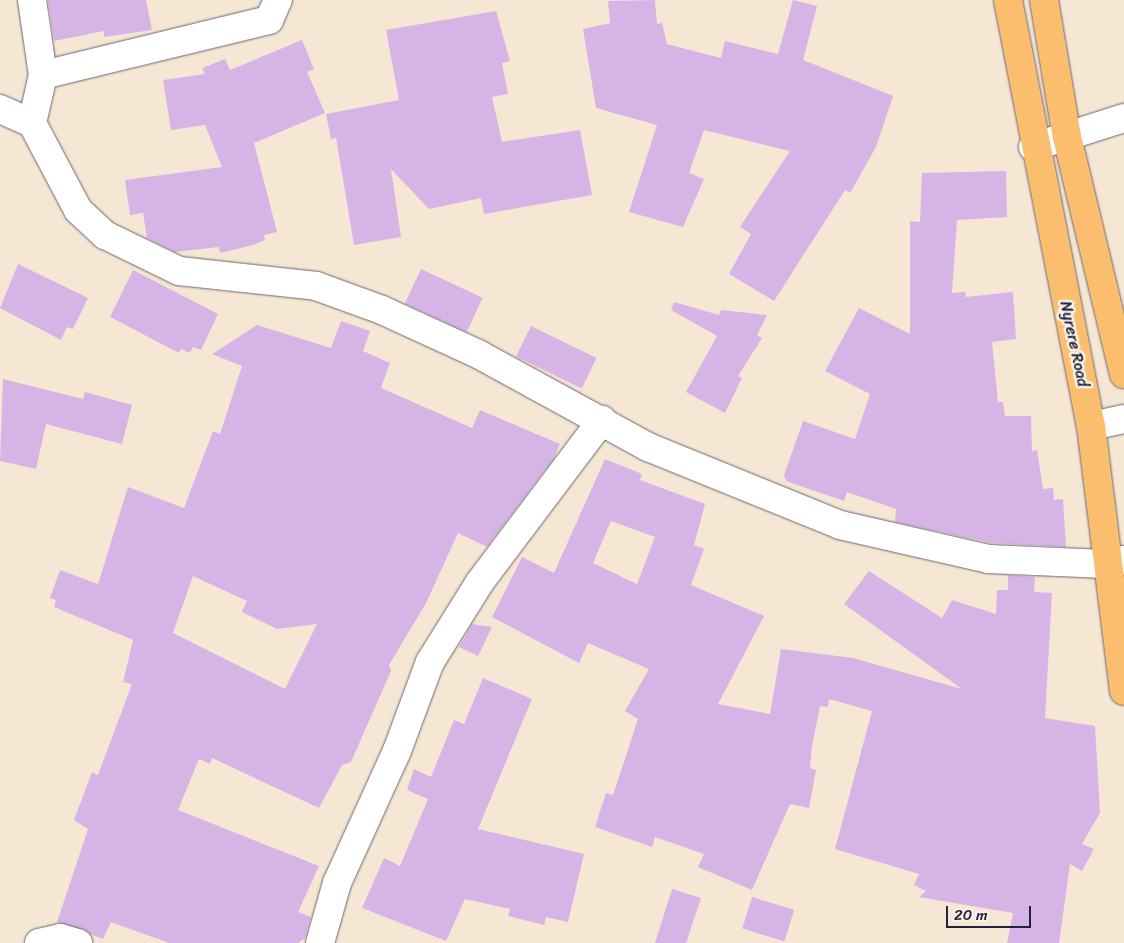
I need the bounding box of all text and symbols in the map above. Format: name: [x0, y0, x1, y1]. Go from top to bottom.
street label: Nyrere Road: [1056, 299, 1092, 389]
scale bar: [949, 896, 1034, 928]
text: 20 m: [954, 902, 988, 928]

